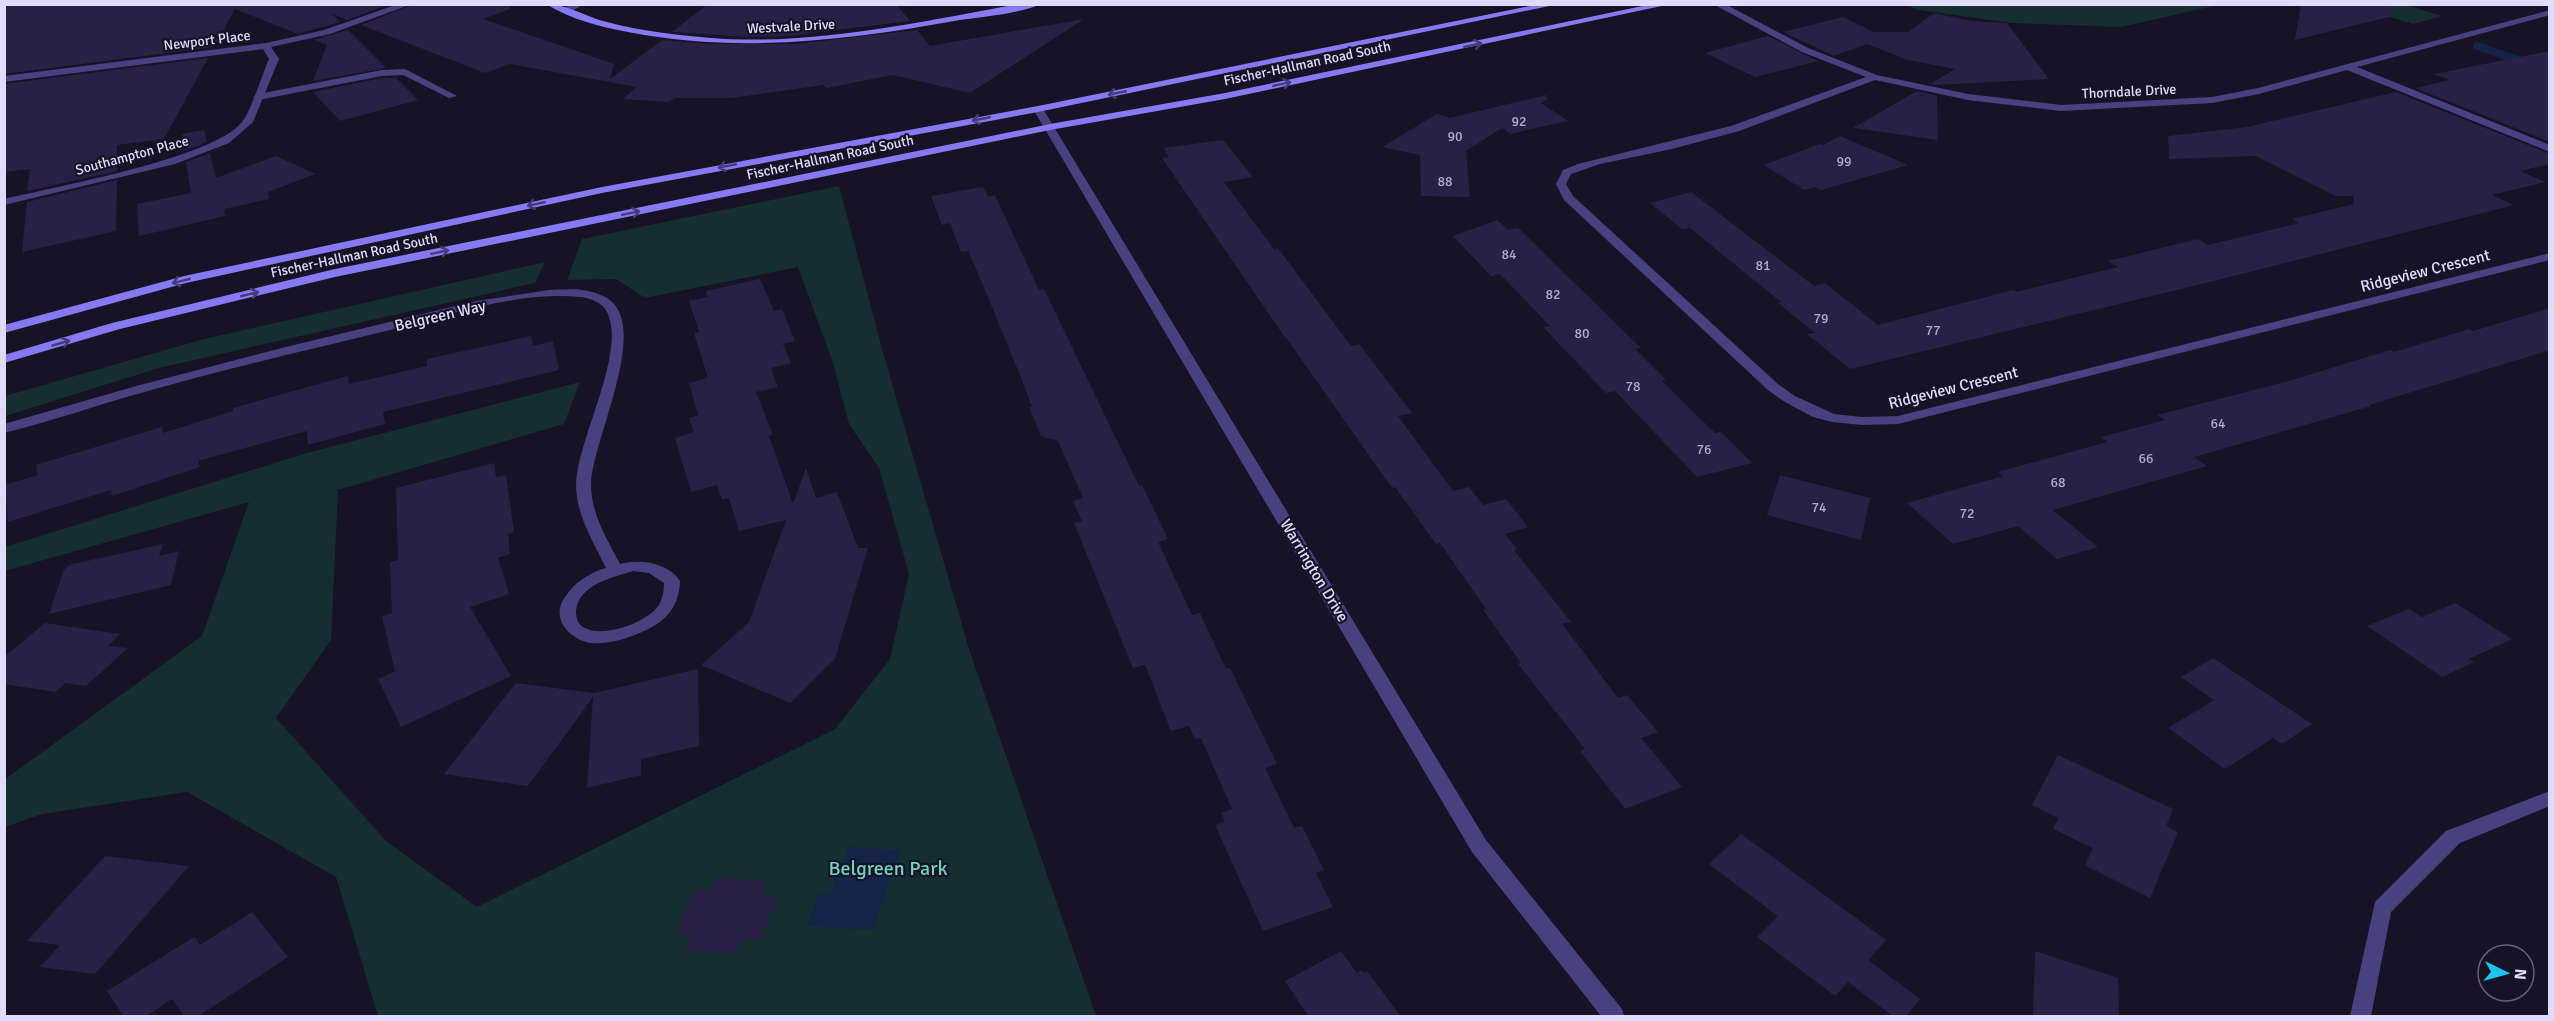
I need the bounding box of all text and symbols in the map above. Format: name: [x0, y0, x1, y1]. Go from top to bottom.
street label: Westvale Drive: [746, 16, 836, 37]
street label: Newport Place: [163, 27, 251, 54]
street label: Fischer-Hallman Road South: [1222, 37, 1392, 90]
one-way arrow: [1463, 38, 1482, 50]
one-way arrow: [1272, 78, 1291, 89]
street label: Thorndale Drive: [2081, 81, 2177, 102]
one-way arrow: [1107, 88, 1127, 99]
house number: 92: [1511, 113, 1527, 130]
one-way arrow: [972, 114, 991, 125]
house number: 90: [1447, 128, 1463, 145]
street label: Fischer-Hallman Road South: [745, 131, 915, 184]
street label: Southampton Place: [74, 132, 191, 179]
house number: 99: [1836, 153, 1852, 170]
one-way arrow: [718, 161, 738, 172]
house number: 88: [1437, 173, 1453, 190]
one-way arrow: [527, 199, 546, 210]
one-way arrow: [621, 207, 640, 218]
street label: Fischer-Hallman Road South: [269, 229, 439, 282]
street label: Ridgeview Crescent: [2358, 245, 2493, 297]
one-way arrow: [430, 246, 449, 257]
house number: 84: [1501, 246, 1517, 263]
house number: 81: [1755, 257, 1771, 274]
one-way arrow: [172, 276, 191, 288]
house number: 82: [1545, 286, 1561, 303]
one-way arrow: [240, 288, 259, 300]
street label: Belgreen Way: [393, 296, 488, 336]
house number: 79: [1813, 310, 1829, 327]
house number: 77: [1925, 322, 1941, 339]
house number: 80: [1574, 325, 1590, 342]
one-way arrow: [51, 336, 70, 348]
street label: Ridgeview Crescent: [1886, 362, 2021, 414]
house number: 78: [1625, 378, 1641, 395]
house number: 64: [2210, 415, 2226, 432]
house number: 76: [1696, 441, 1712, 458]
house number: 66: [2138, 450, 2154, 467]
house number: 68: [2050, 474, 2066, 491]
house number: 74: [1811, 499, 1827, 516]
house number: 72: [1959, 505, 1975, 522]
street label: Warrington Drive: [1276, 515, 1353, 626]
park label: Belgreen Park: [828, 856, 948, 881]
north arrow: [2476, 943, 2536, 1003]
text: N: [2509, 968, 2530, 981]

